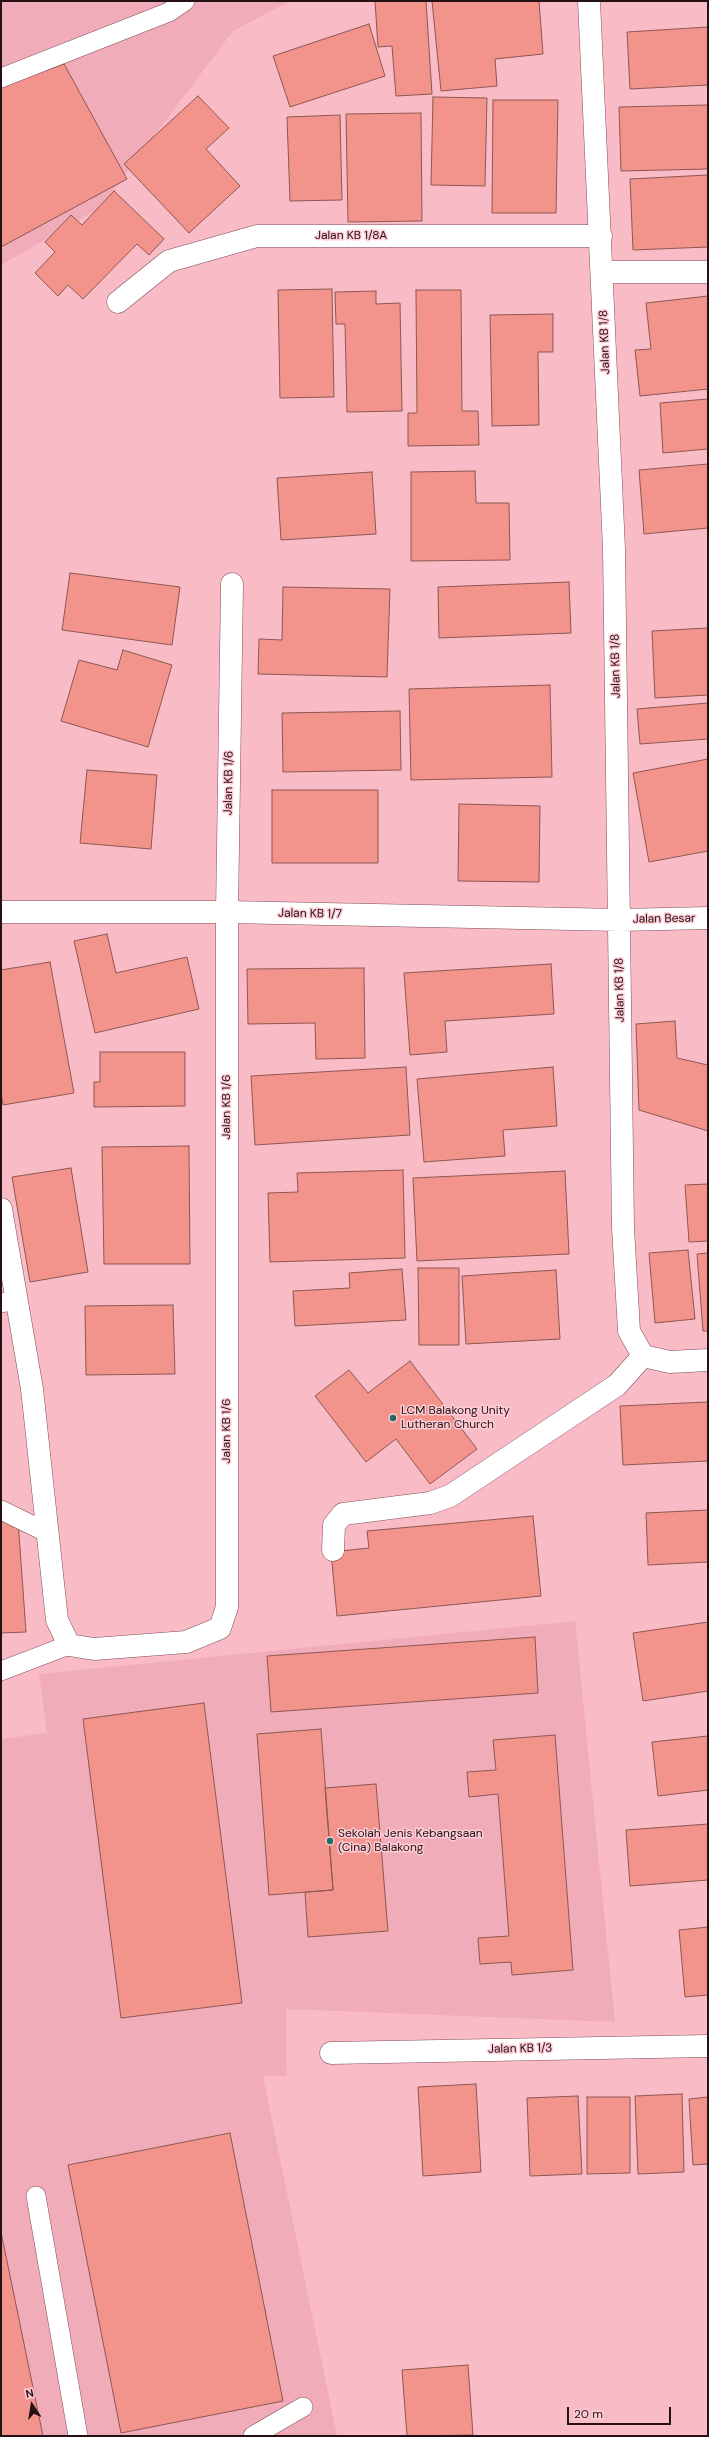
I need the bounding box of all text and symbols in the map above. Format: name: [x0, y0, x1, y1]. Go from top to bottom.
street label: Jalan KB 1/8A: [315, 229, 387, 243]
street label: Jalan KB 1/8: [597, 309, 613, 375]
street label: Jalan KB 1/8: [608, 634, 624, 698]
street label: Jalan KB 1/6: [221, 750, 237, 816]
street label: Jalan KB 1/7: [278, 906, 342, 922]
street label: Jalan Besar: [632, 911, 696, 927]
street label: Jalan KB 1/8: [612, 958, 628, 1022]
street label: Jalan KB 1/6: [220, 1075, 234, 1139]
street label: Jalan KB 1/6: [220, 1399, 234, 1463]
place label: LCM Balakong Unity Lutheran Church: [401, 1404, 510, 1432]
marker: LCM Balakong Unity Lutheran Church: [388, 1413, 398, 1423]
place label: Sekolah Jenis Kebangsaan (Cina) Balakong: [338, 1827, 483, 1855]
marker: Sekolah Jenis Kebangsaan (Cina) Balakong: [325, 1836, 335, 1846]
street label: Jalan KB 1/3: [488, 2041, 552, 2057]
north arrow: [12, 2385, 52, 2425]
text: N: [24, 2386, 35, 2401]
scale bar: [569, 2399, 673, 2425]
text: 20 m: [574, 2406, 603, 2422]

